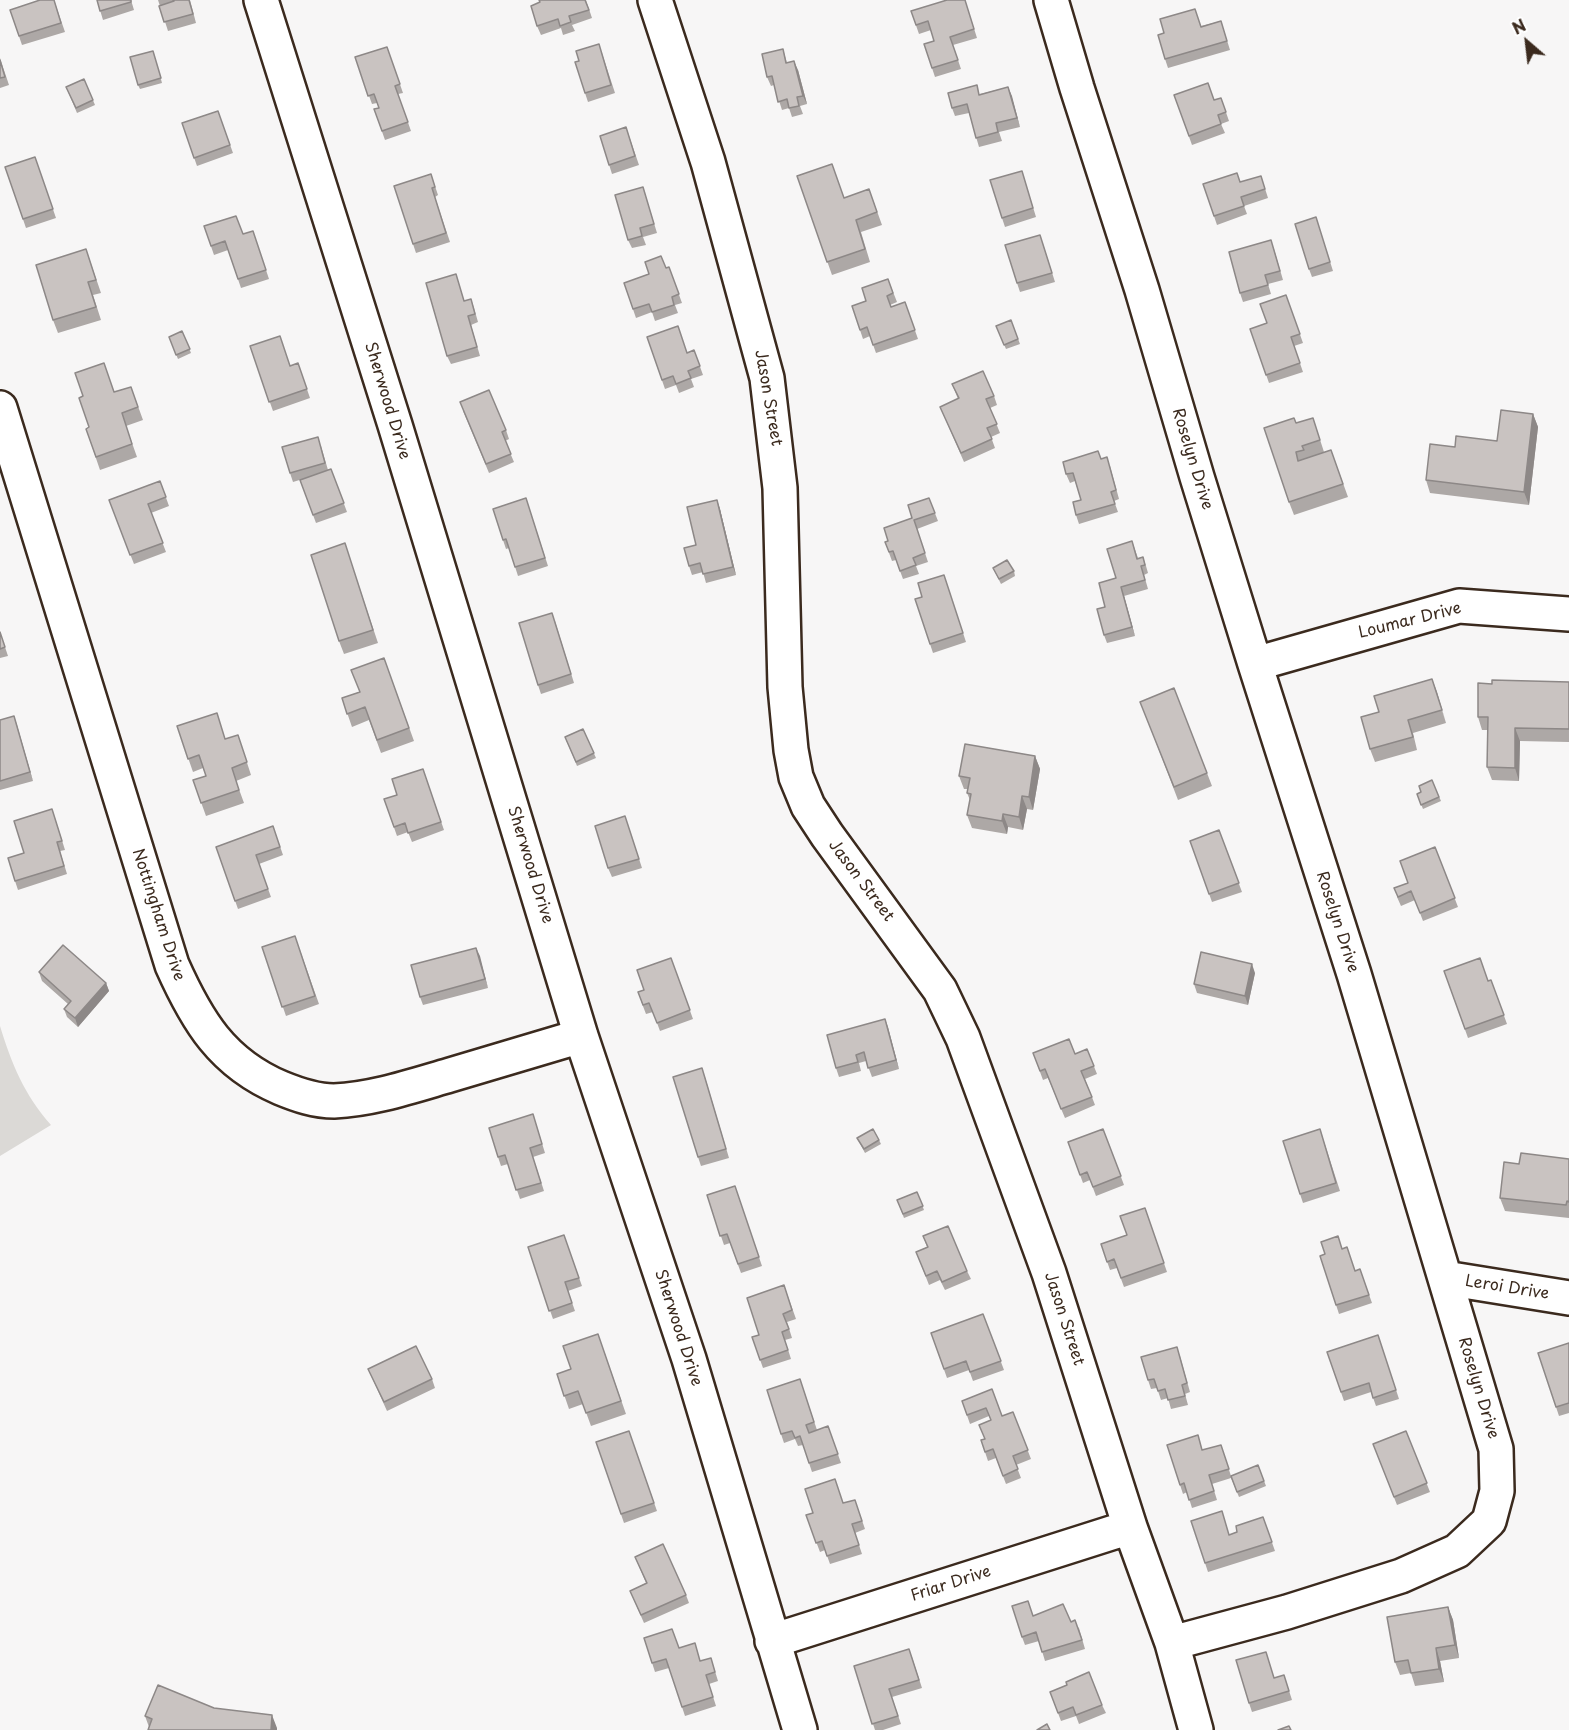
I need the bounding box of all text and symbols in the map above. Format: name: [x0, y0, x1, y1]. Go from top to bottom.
north arrow: [1497, 12, 1557, 72]
text: N: [1507, 13, 1530, 40]
street label: Sherwood Drive: [360, 340, 414, 462]
street label: Jason Street: [750, 348, 786, 448]
street label: Roselyn Drive: [1167, 406, 1217, 512]
street label: Loumar Drive: [1357, 599, 1463, 643]
street label: Sherwood Drive: [503, 804, 557, 926]
street label: Jason Street: [824, 836, 898, 926]
street label: Nottingham Drive: [128, 846, 188, 984]
street label: Roselyn Drive: [1312, 869, 1362, 975]
street label: Sherwood Drive: [650, 1267, 706, 1389]
street label: Jason Street: [1040, 1270, 1088, 1368]
street label: Leroi Drive: [1464, 1272, 1550, 1304]
street label: Roselyn Drive: [1453, 1335, 1503, 1441]
street label: Friar Drive: [909, 1562, 993, 1606]

